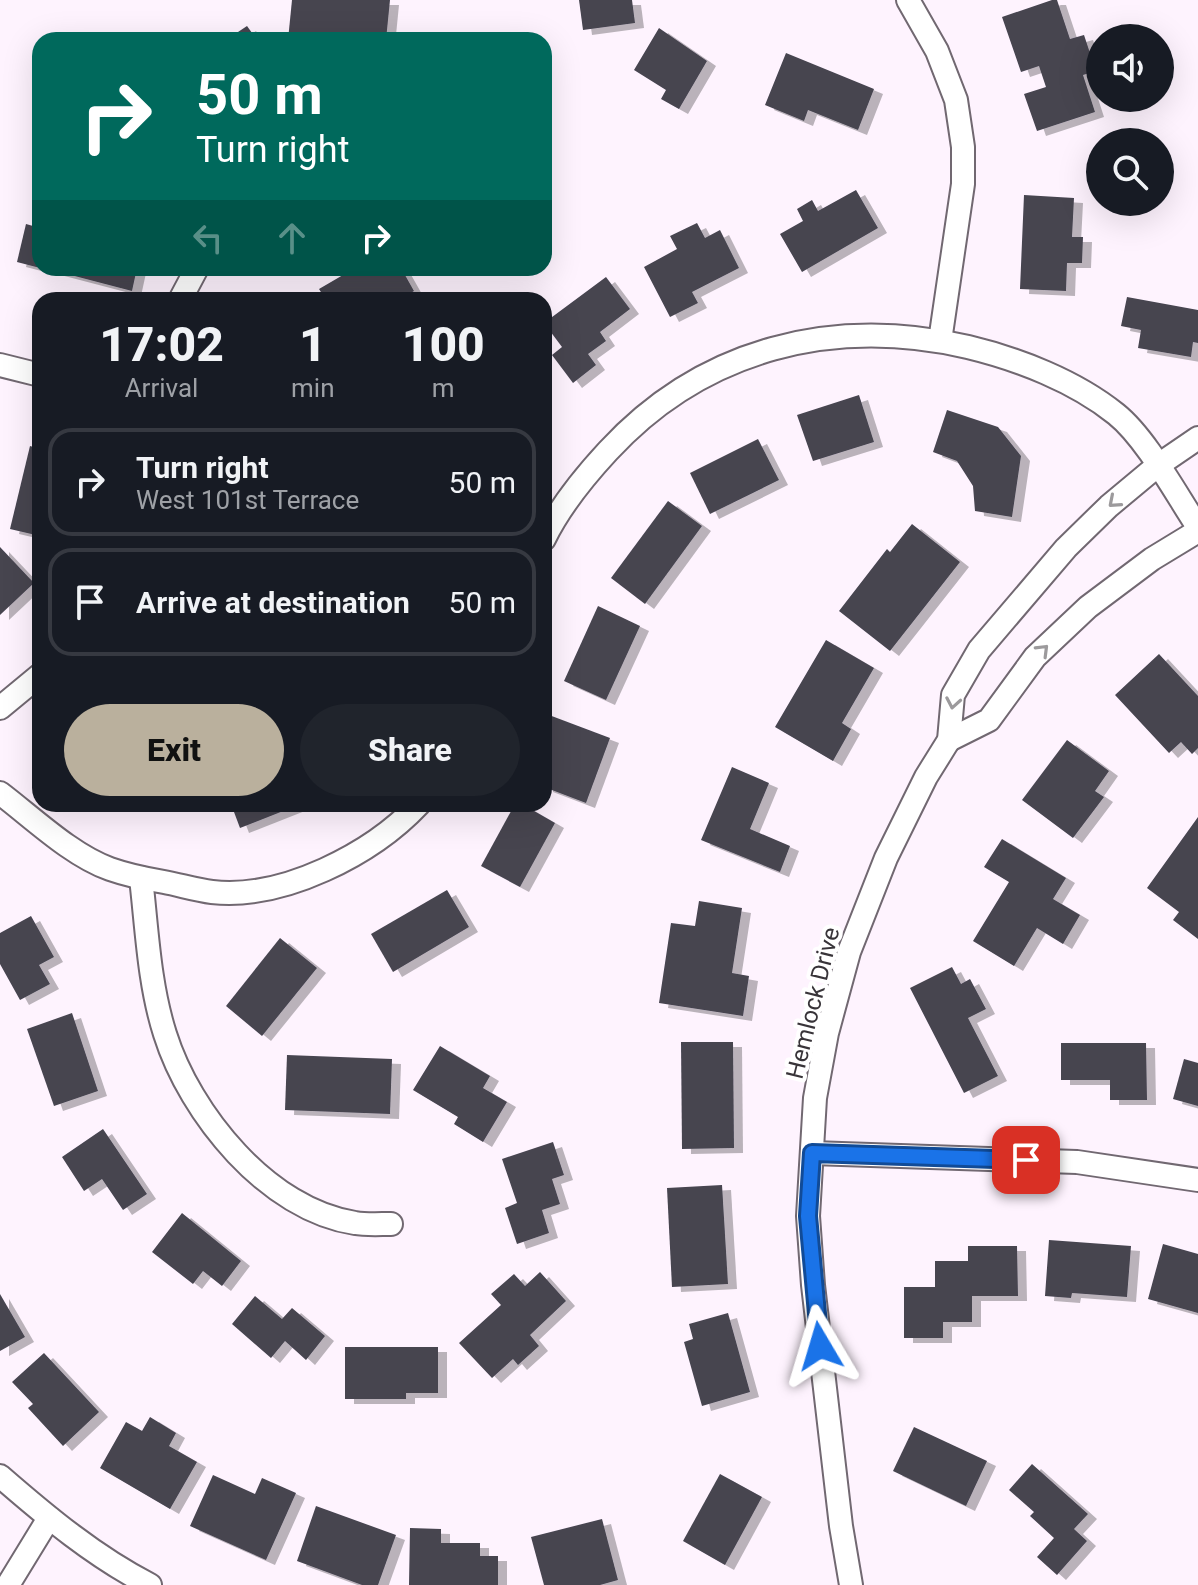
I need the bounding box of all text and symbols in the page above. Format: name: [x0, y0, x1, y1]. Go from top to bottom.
map controls: [1086, 24, 1174, 216]
button: sound: [1086, 24, 1174, 112]
text: 50 m: [196, 62, 323, 128]
icon: right: [64, 64, 168, 168]
button: search: [1086, 128, 1174, 216]
text: Turn right: [196, 129, 349, 171]
icon: left: [186, 216, 230, 260]
icon: ahead: [270, 216, 314, 260]
icon: right: [354, 216, 398, 260]
text: 17:02: [99, 316, 224, 373]
text: 1: [299, 316, 327, 373]
text: 100: [402, 316, 485, 373]
text: Arrival: [125, 373, 198, 403]
text: min: [291, 373, 335, 403]
text: m: [432, 373, 455, 403]
text: Turn right: [136, 450, 269, 485]
icon: right: [68, 460, 112, 504]
text: 50 m: [449, 465, 516, 500]
text: West 101st Terrace: [136, 485, 359, 515]
one-way arrow: [1108, 492, 1123, 507]
icon: arrive: [68, 580, 112, 624]
text: Arrive at destination: [136, 585, 410, 620]
text: 50 m: [449, 585, 516, 620]
one-way arrow: [1034, 644, 1048, 659]
one-way arrow: [946, 696, 963, 709]
button: Exit: [64, 704, 284, 796]
button: Share: [300, 704, 520, 796]
street label: Hemlock Drive: [781, 924, 845, 1082]
pin: [992, 1126, 1060, 1194]
icon: arrive: [1004, 1138, 1048, 1182]
position arrow: [778, 1304, 862, 1388]

